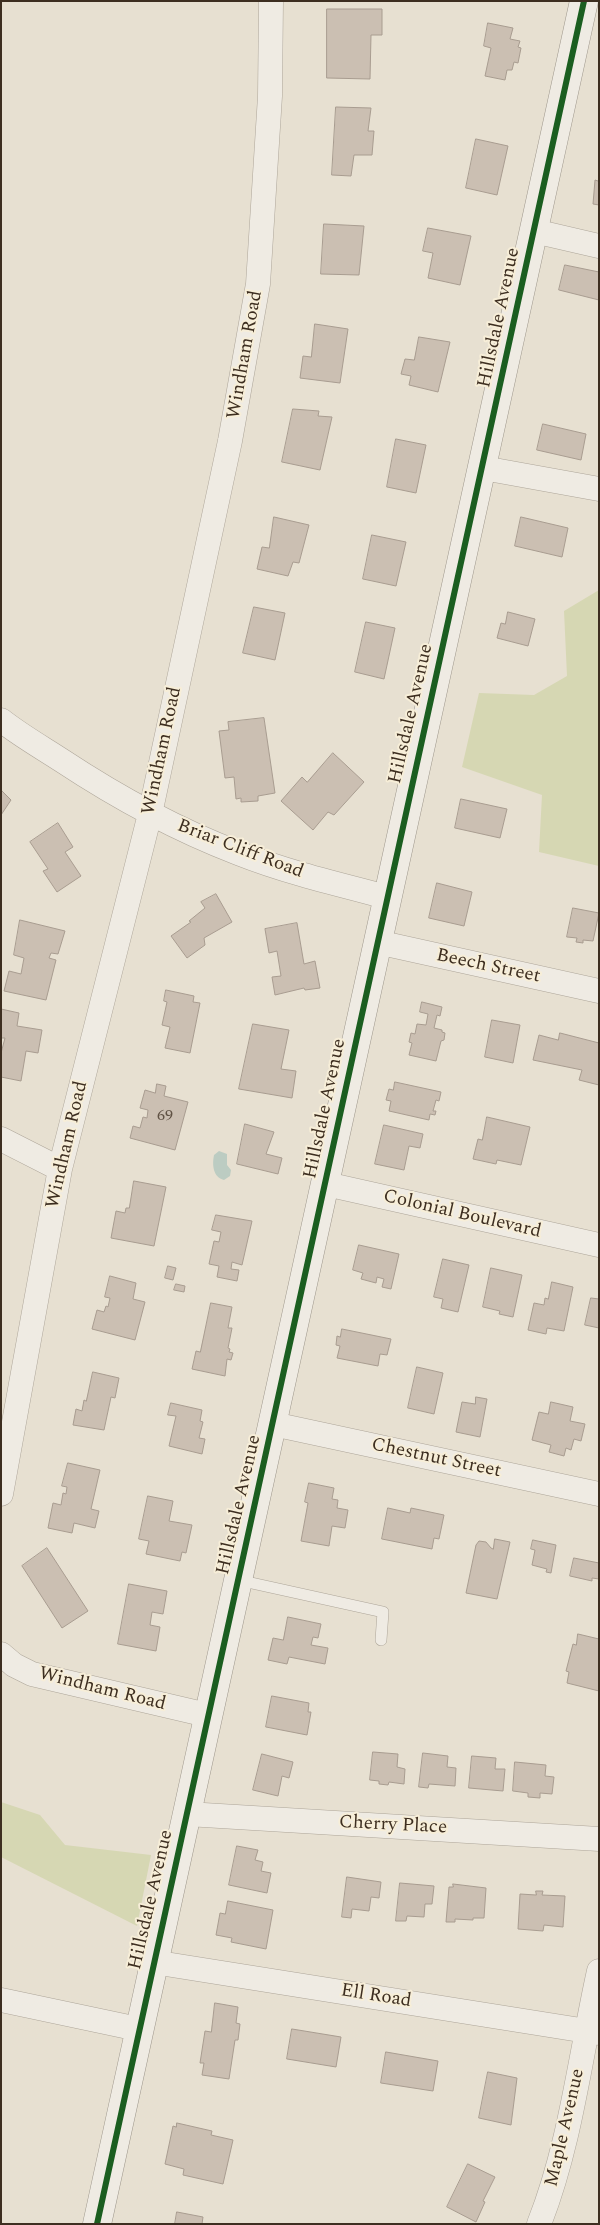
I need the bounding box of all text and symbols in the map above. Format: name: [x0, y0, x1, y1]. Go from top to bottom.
street label: Hillsdale Avenue: [474, 246, 526, 390]
street label: Windham Road: [223, 289, 269, 421]
street label: Hillsdale Avenue: [385, 642, 439, 786]
street label: Windham Road: [138, 685, 188, 817]
street label: Briar Cliff Road: [174, 815, 306, 885]
street label: Beech Street: [434, 945, 542, 989]
street label: Hillsdale Avenue: [300, 1037, 352, 1181]
street label: Windham Road: [42, 1079, 94, 1211]
house number: 69: [157, 1107, 173, 1127]
street label: Colonial Boulevard: [381, 1186, 543, 1244]
street label: Hillsdale Avenue: [213, 1433, 267, 1577]
street label: Chestnut Street: [369, 1434, 503, 1484]
street label: Windham Road: [36, 1663, 168, 1717]
street label: Cherry Place: [338, 1812, 448, 1840]
street label: Hillsdale Avenue: [125, 1828, 179, 1972]
street label: Ell Road: [339, 1980, 413, 2014]
street label: Maple Avenue: [541, 2067, 591, 2189]

